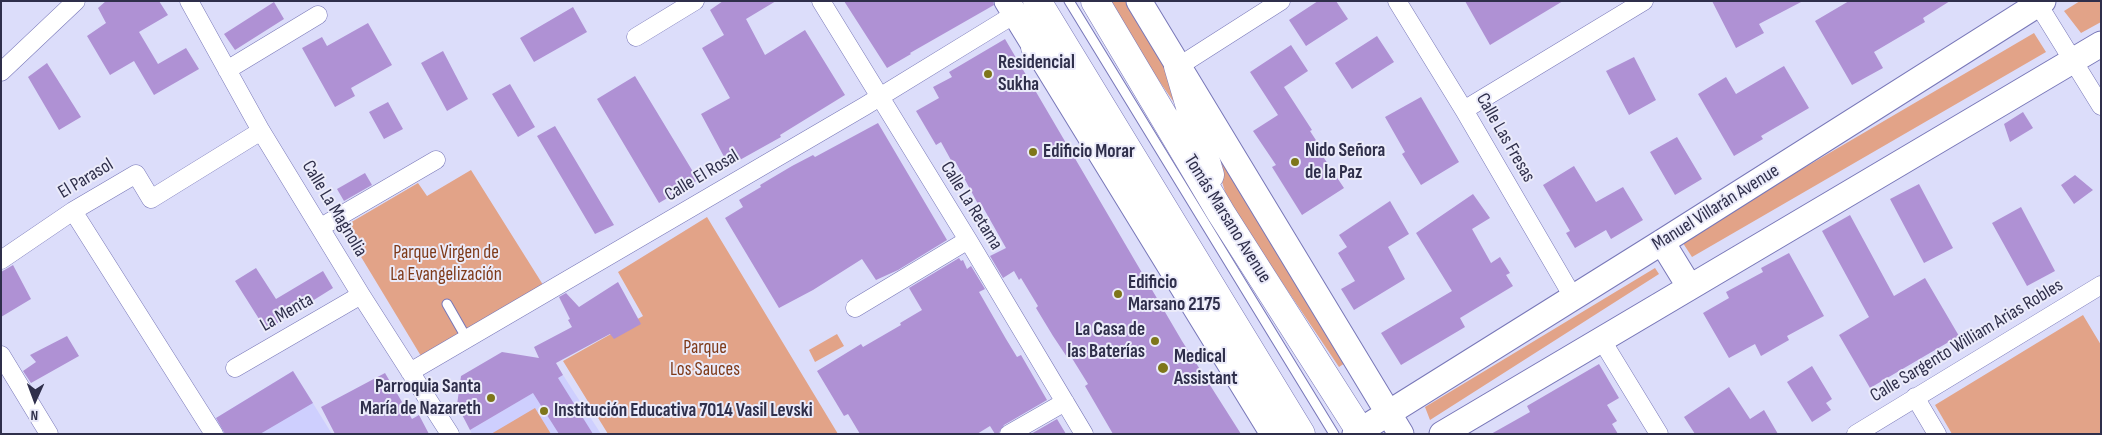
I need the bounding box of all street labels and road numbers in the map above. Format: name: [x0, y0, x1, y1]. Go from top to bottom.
street label: Calle Las Fresas: [1470, 89, 1540, 187]
street label: Calle El Rosal: [661, 145, 743, 207]
street label: Tomás Marsano Avenue: [1178, 151, 1276, 287]
street label: El Parasol: [54, 154, 118, 204]
street label: Calle La Magnolia: [296, 157, 372, 261]
street label: Calle La Retama: [935, 158, 1007, 254]
street label: Manuel Villarán Avenue: [1648, 160, 1784, 256]
street label: Calle Sargento William Arias Robles: [1867, 274, 2067, 408]
street label: La Menta: [256, 289, 318, 337]

